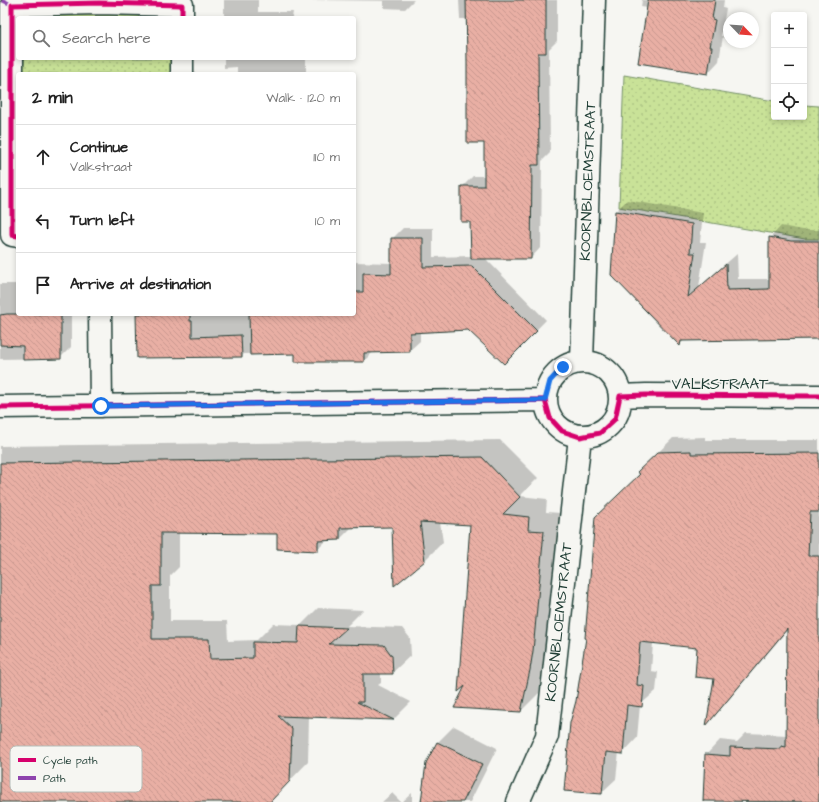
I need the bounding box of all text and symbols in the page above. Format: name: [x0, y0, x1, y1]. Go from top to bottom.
north arrow: [723, 12, 759, 48]
map controls: [771, 12, 807, 120]
button: +: [771, 12, 807, 48]
search box: [16, 16, 356, 60]
icon: search: [30, 27, 52, 49]
text: Search here: [62, 28, 151, 49]
button: −: [771, 48, 807, 84]
button: locate: [771, 84, 807, 120]
text: 2 min: [32, 86, 73, 110]
text: Walk · 120 m: [266, 89, 340, 107]
street label: KOORNBLOEMSTRAAT: [575, 100, 601, 261]
text: Continue: [70, 137, 128, 158]
icon: ahead: [32, 146, 54, 168]
text: 110 m: [313, 148, 340, 166]
text: Valkstraat: [70, 158, 132, 176]
icon: left: [32, 210, 54, 232]
text: Turn left: [70, 210, 134, 231]
text: 10 m: [315, 212, 340, 230]
icon: arrive: [32, 274, 54, 296]
text: Arrive at destination: [70, 274, 211, 295]
route end: [554, 358, 572, 376]
street label: VALKSTRAAT: [672, 374, 769, 395]
route start: [92, 397, 110, 415]
street label: KOORNBLOEMSTRAAT: [540, 541, 578, 703]
legend: [10, 746, 142, 792]
text: Cycle path: [43, 753, 98, 769]
text: Path: [43, 771, 66, 786]

